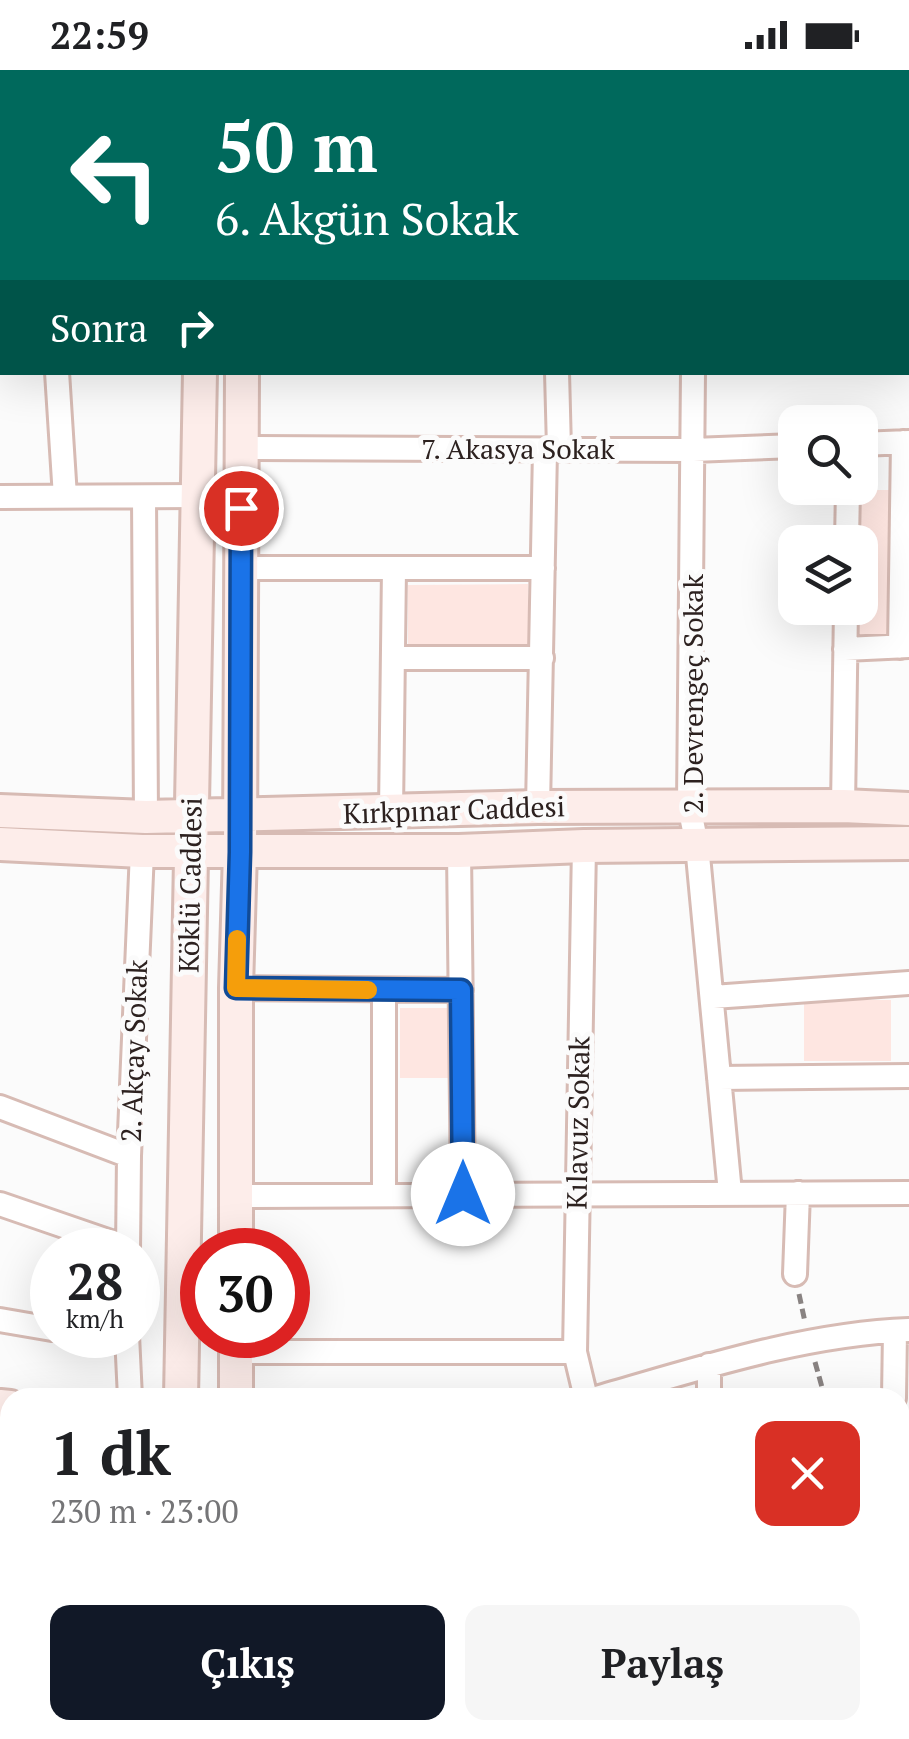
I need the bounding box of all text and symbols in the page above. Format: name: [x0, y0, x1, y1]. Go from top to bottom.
text: 22:59: [50, 10, 149, 60]
text: 50 m: [215, 99, 378, 192]
icon: left: [50, 110, 180, 240]
text: 6. Akgün Sokak: [215, 188, 519, 248]
icon: right: [168, 300, 223, 355]
text: Sonra: [50, 303, 148, 353]
map controls: [778, 405, 878, 625]
button: search: [778, 405, 878, 505]
street label: 7. Akasya Sokak: [421, 430, 615, 467]
pin: [199, 466, 284, 551]
icon: arrive: [214, 481, 269, 536]
button: layers: [778, 525, 878, 625]
street label: 2. Devrengeç Sokak: [674, 574, 711, 814]
street label: Kırkpınar Caddesi: [342, 787, 566, 832]
street label: Köklü Caddesi: [169, 797, 210, 973]
street label: 2. Akçay Sokak: [112, 958, 155, 1143]
street label: Kılavuz Sokak: [557, 1035, 598, 1210]
position arrow: [411, 1142, 515, 1246]
speed limit sign: 30: [180, 1228, 310, 1358]
text: 28: [67, 1248, 123, 1314]
text: km/h: [66, 1302, 124, 1335]
text: 1 dk: [50, 1413, 171, 1492]
button: close: [755, 1421, 860, 1526]
text: 230 m · 23:00: [50, 1490, 238, 1532]
button: Çıkış: [50, 1605, 445, 1720]
button: Paylaş: [465, 1605, 860, 1720]

